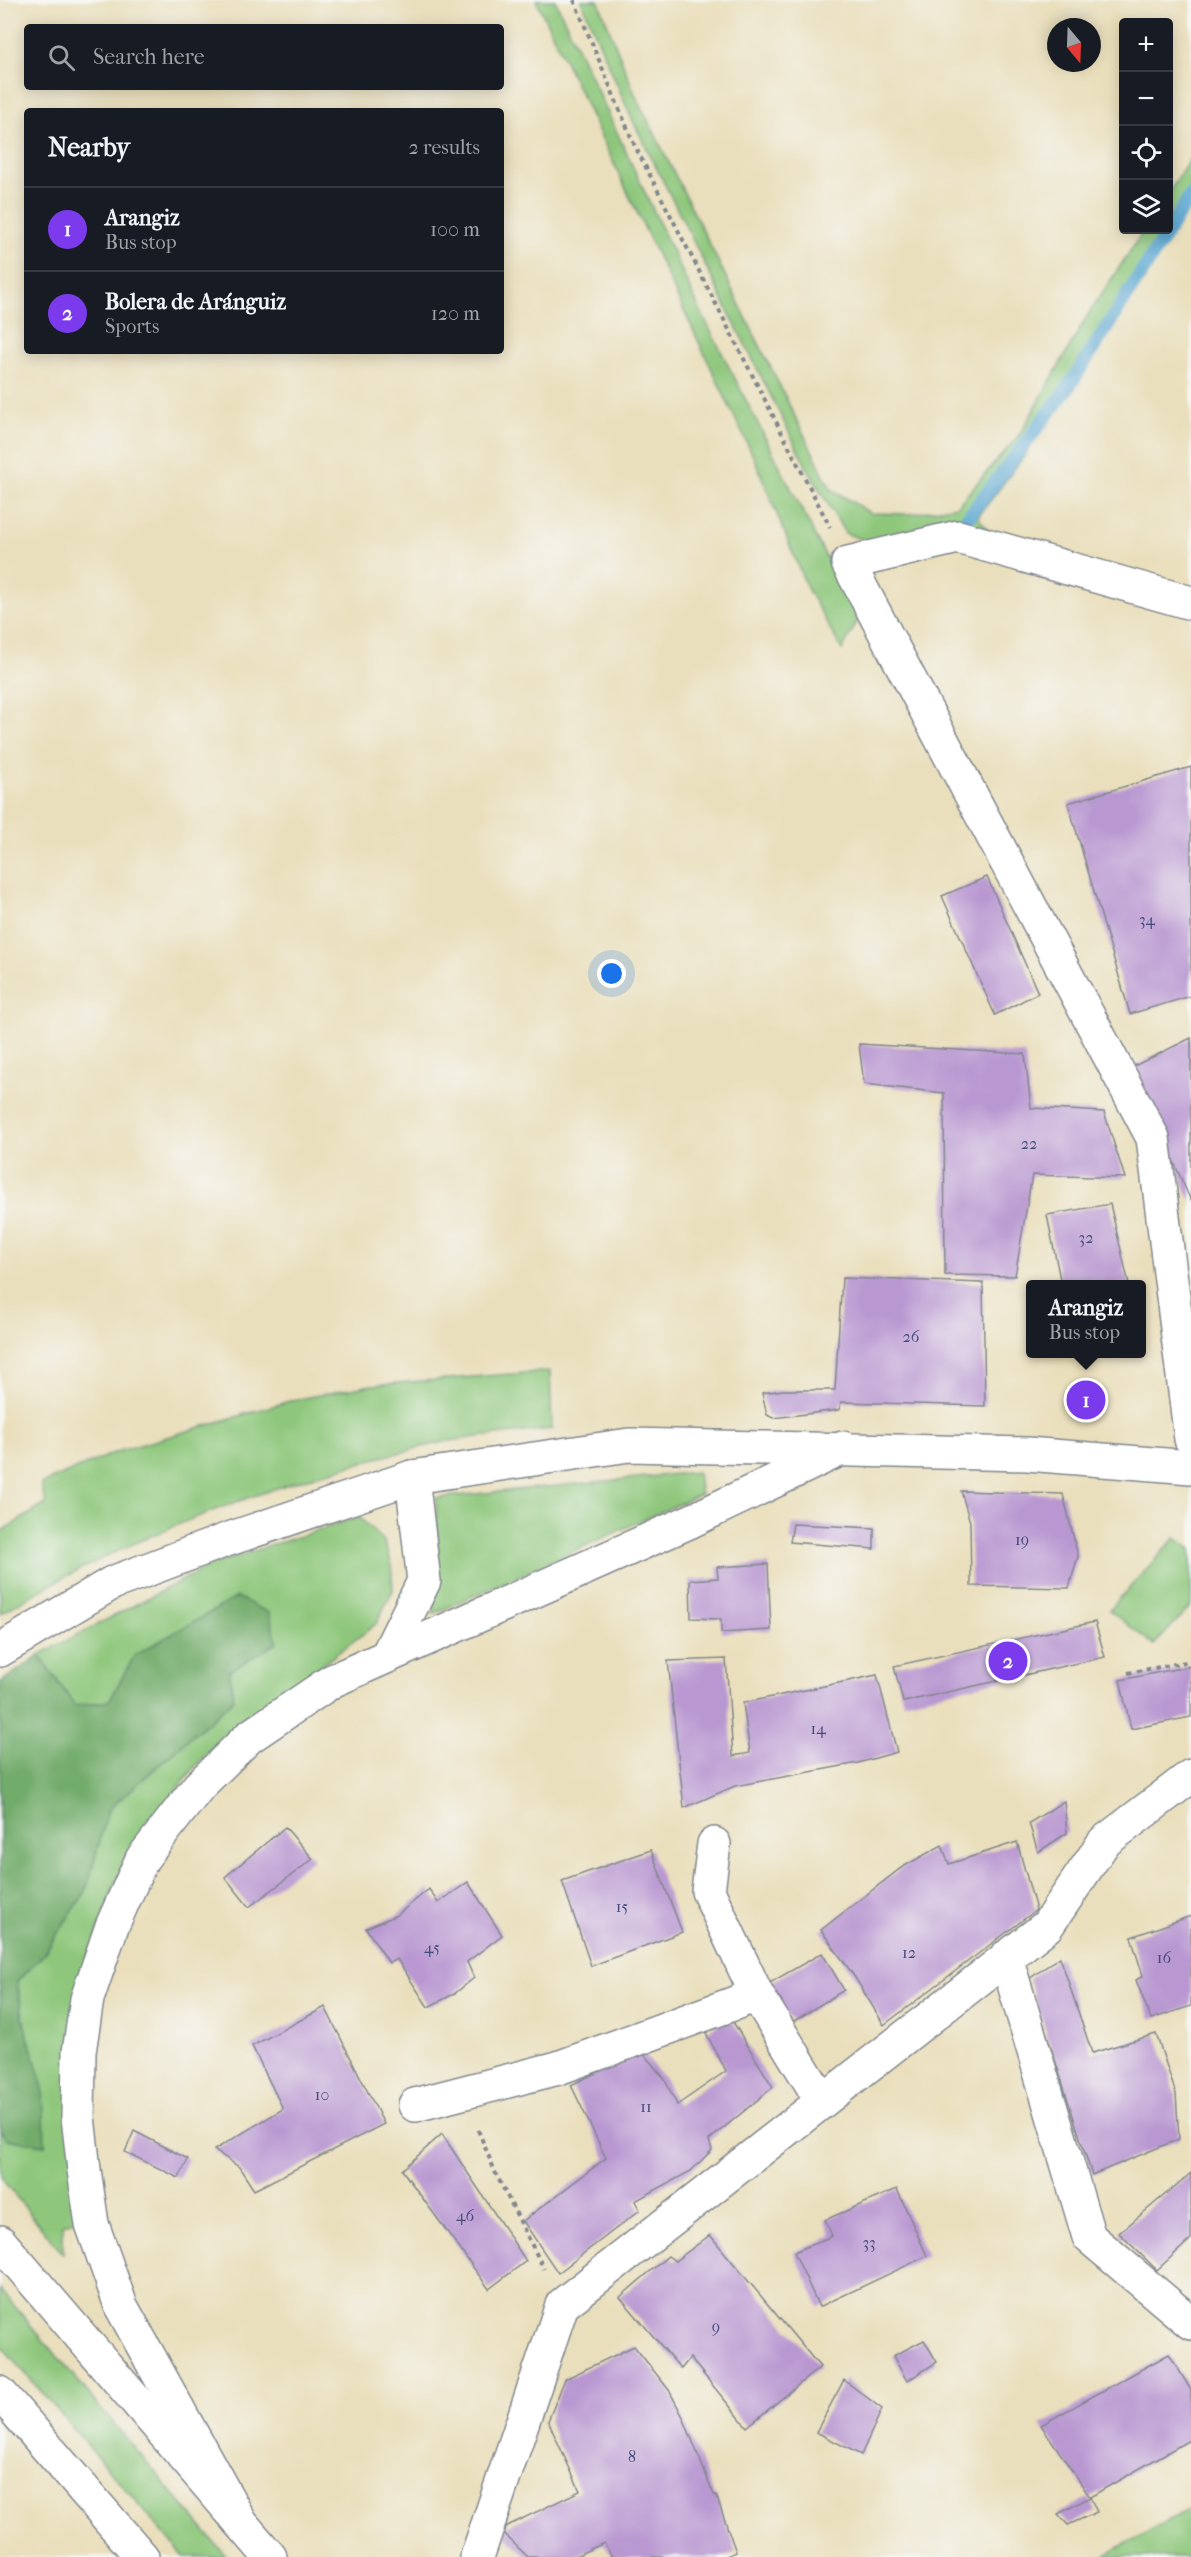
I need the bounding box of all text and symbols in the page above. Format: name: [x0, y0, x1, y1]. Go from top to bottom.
north arrow: [1047, 18, 1101, 72]
map controls: [1119, 18, 1173, 234]
button: +: [1119, 18, 1173, 72]
search box: [24, 24, 504, 90]
icon: search: [45, 41, 78, 74]
text: Search here: [93, 44, 205, 70]
button: −: [1119, 72, 1173, 126]
button: locate: [1119, 126, 1173, 180]
text: Nearby: [48, 132, 130, 163]
text: 2 results: [409, 136, 480, 159]
button: layers: [1119, 180, 1173, 234]
text: Arangiz: [105, 205, 180, 231]
text: 1: [64, 218, 71, 241]
text: 100 m: [430, 218, 480, 241]
text: Bus stop: [105, 231, 177, 254]
text: Bolera de Aránguiz: [105, 289, 286, 315]
text: 2: [62, 302, 73, 325]
text: 120 m: [431, 302, 480, 325]
text: Sports: [105, 315, 159, 338]
house number: 34: [1139, 910, 1156, 929]
your location: [597, 959, 626, 988]
house number: 22: [1021, 1134, 1037, 1153]
house number: 32: [1079, 1228, 1093, 1247]
popup: [1026, 1280, 1146, 1358]
text: Arangiz: [1049, 1295, 1123, 1321]
text: Bus stop: [1049, 1321, 1120, 1344]
house number: 26: [903, 1327, 920, 1346]
pin: 1: [1066, 1378, 1106, 1422]
house number: 19: [1015, 1530, 1029, 1549]
pin: 2: [988, 1638, 1028, 1684]
house number: 14: [810, 1719, 826, 1738]
house number: 15: [616, 1897, 628, 1916]
house number: 45: [424, 1938, 440, 1957]
house number: 12: [902, 1943, 916, 1962]
house number: 16: [1157, 1948, 1171, 1967]
house number: 10: [315, 2085, 329, 2104]
house number: 11: [640, 2097, 652, 2116]
house number: 46: [456, 2206, 474, 2225]
house number: 33: [862, 2233, 876, 2252]
house number: 9: [712, 2317, 720, 2336]
house number: 8: [628, 2447, 636, 2466]

